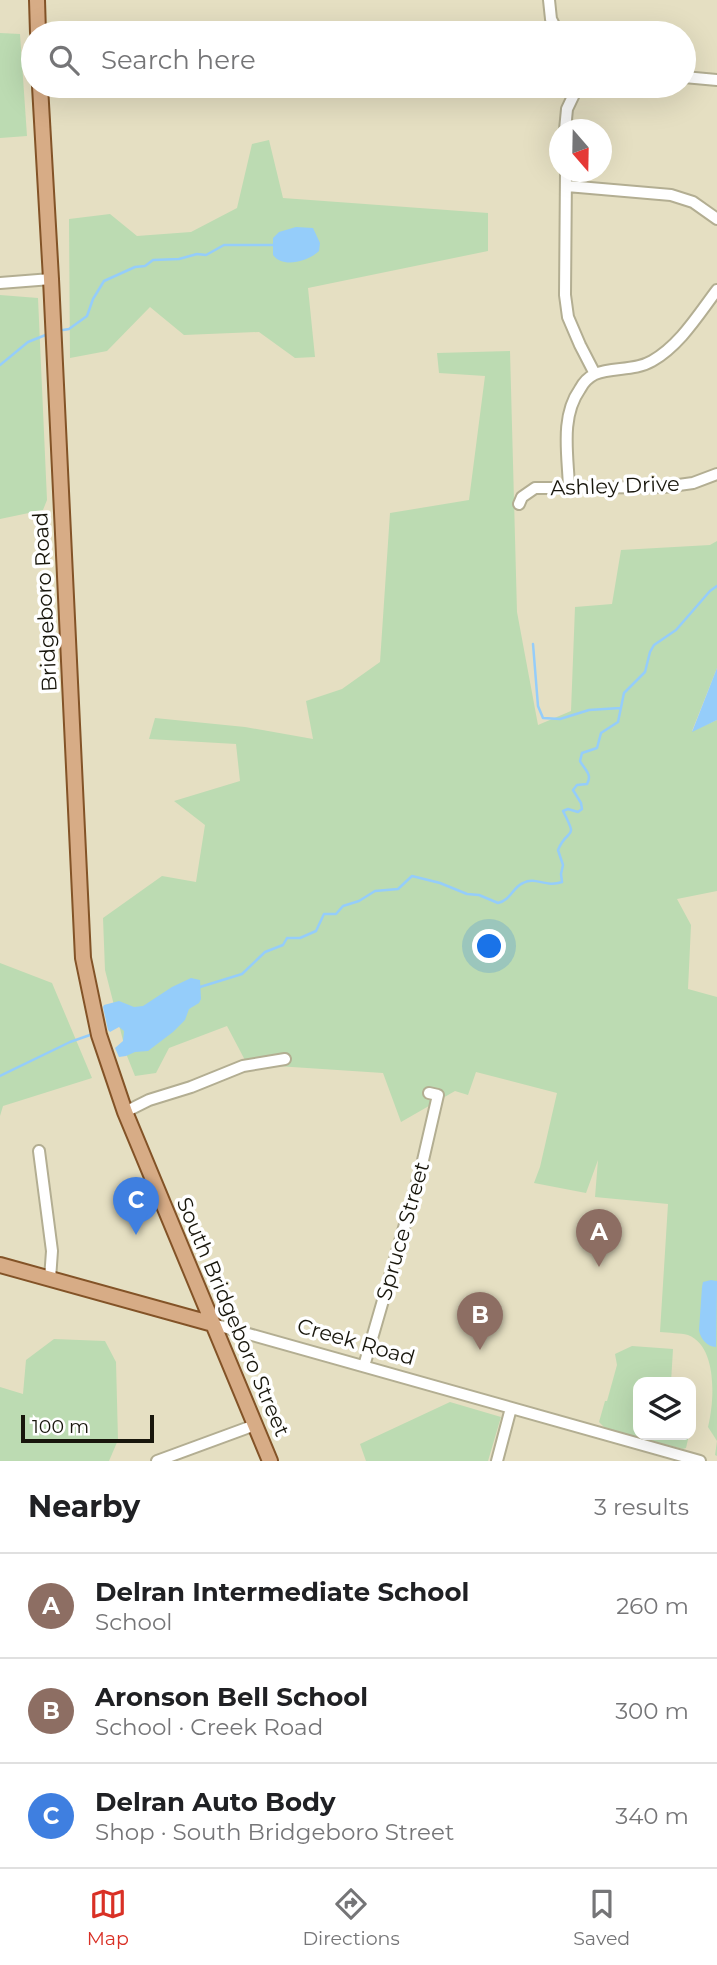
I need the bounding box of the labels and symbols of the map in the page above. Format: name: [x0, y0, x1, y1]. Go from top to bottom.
north arrow: [549, 119, 612, 182]
street label: Ashley Drive: [550, 471, 680, 500]
street label: Bridgeboro Road: [27, 511, 62, 693]
your location: [472, 929, 506, 963]
street label: Spruce Street: [371, 1159, 434, 1303]
pin: C: [113, 1177, 159, 1235]
street label: South Bridgeboro Street: [172, 1194, 295, 1440]
pin: A: [576, 1209, 622, 1267]
pin: B: [457, 1292, 503, 1350]
street label: Creek Road: [294, 1313, 418, 1370]
scale bar: [21, 1412, 154, 1444]

